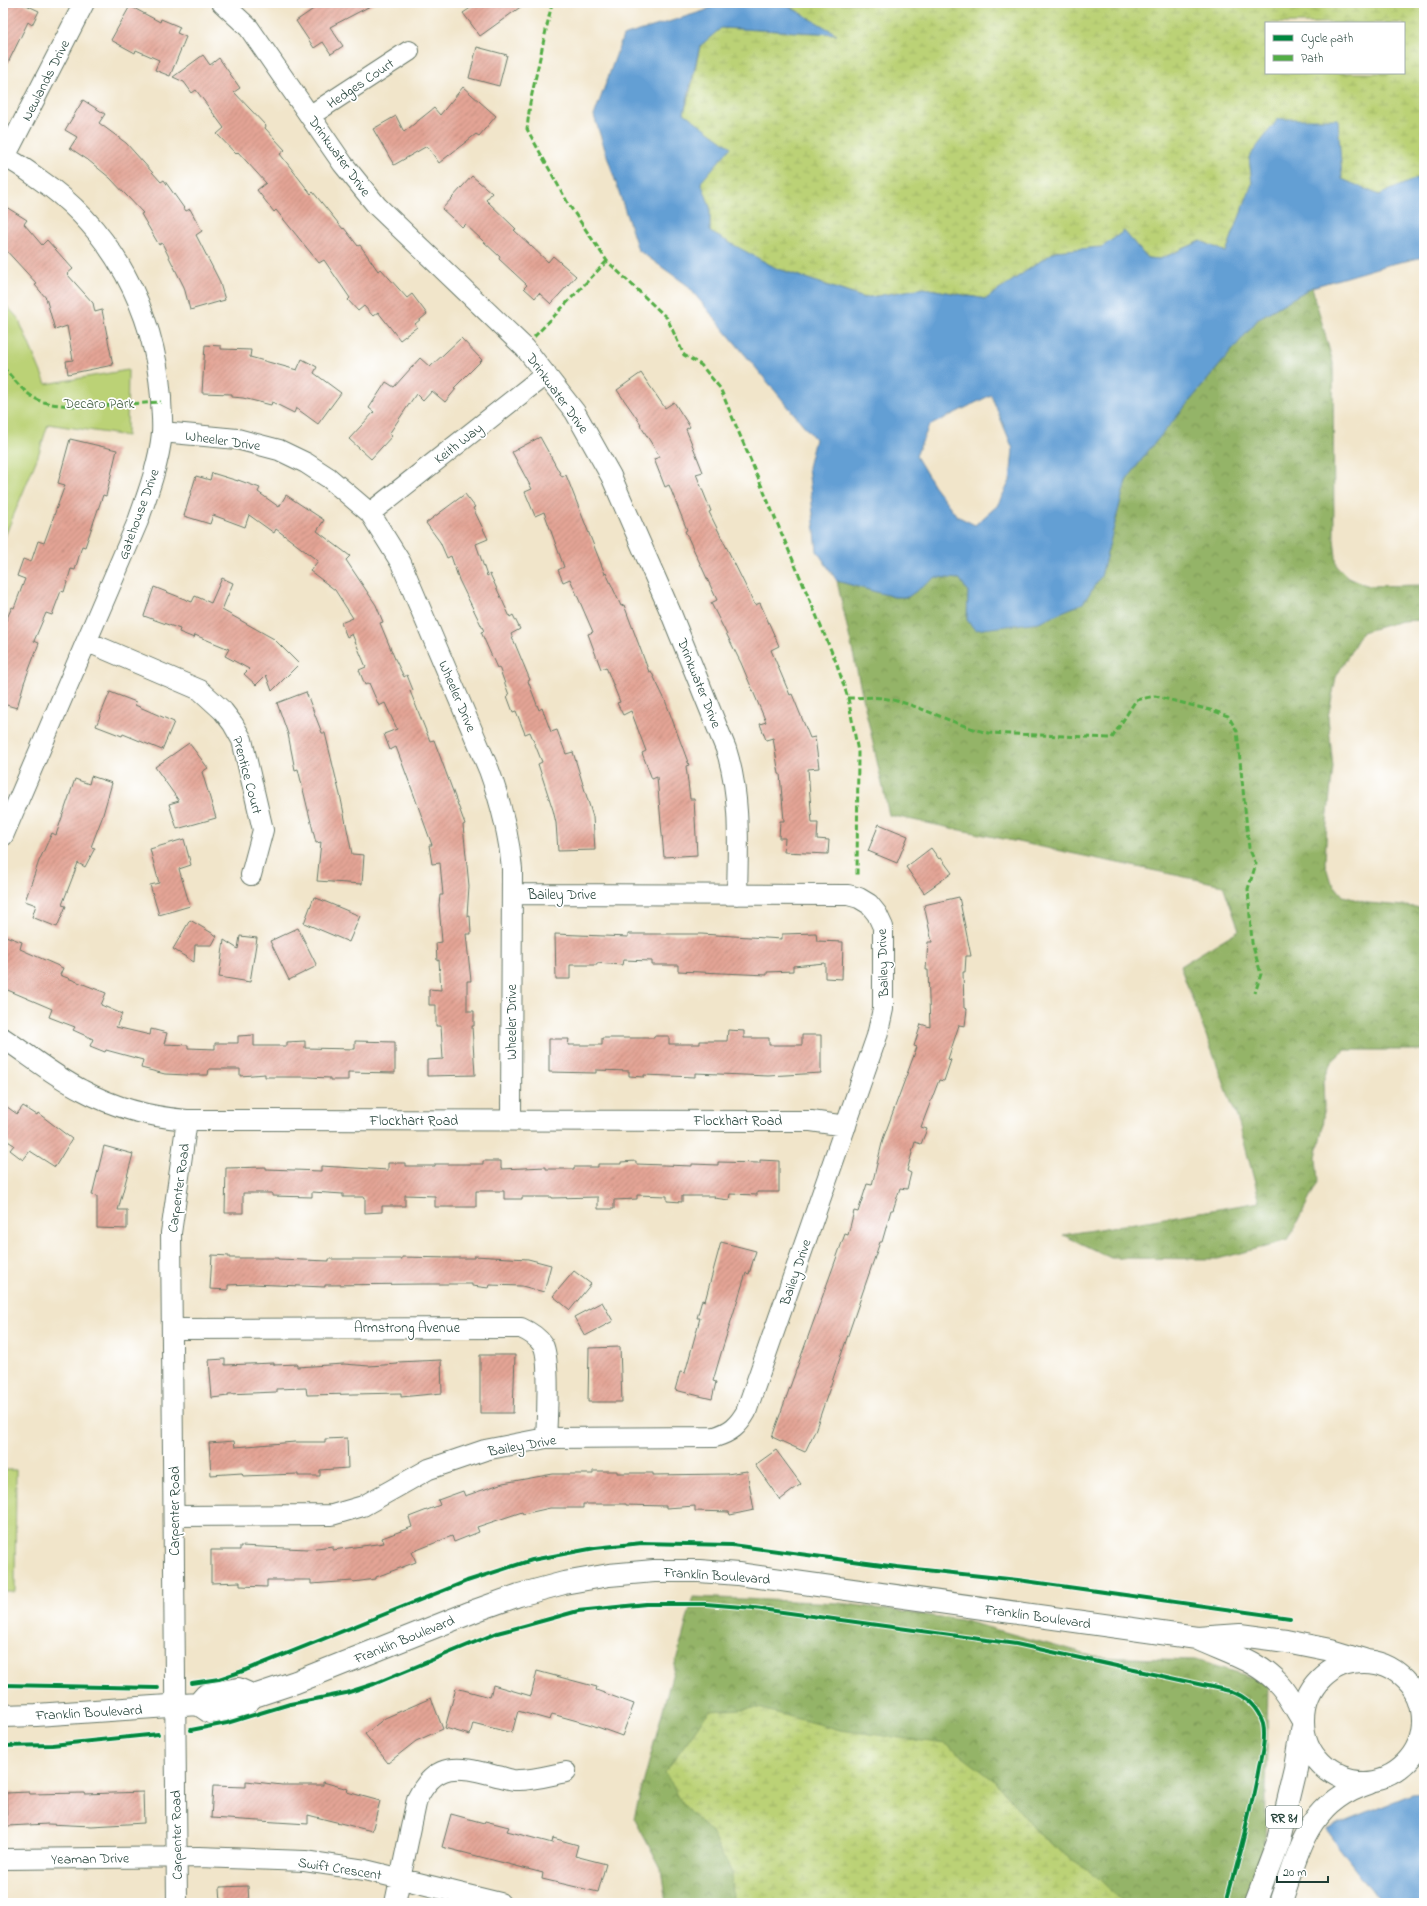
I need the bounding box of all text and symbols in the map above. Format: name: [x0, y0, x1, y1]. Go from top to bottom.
legend: [1265, 22, 1405, 74]
text: Cycle path: [1301, 30, 1353, 49]
street label: Newlands Drive: [17, 36, 76, 125]
text: Path: [1301, 50, 1324, 68]
street label: Hedges Court: [323, 54, 400, 115]
street label: Drinkwater Drive: [302, 111, 376, 202]
street label: Drinkwater Drive: [520, 348, 594, 439]
park label: Decaro Park: [63, 394, 135, 415]
street label: Keith Way: [430, 418, 488, 471]
street label: Wheeler Drive: [184, 426, 262, 457]
street label: Gatehouse Drive: [113, 465, 166, 563]
street label: Drinkwater Drive: [671, 635, 726, 732]
street label: Wheeler Drive: [432, 658, 481, 736]
street label: Prentice Court: [226, 734, 267, 817]
street label: Bailey Drive: [527, 885, 597, 907]
street label: Bailey Drive: [872, 928, 896, 999]
street label: Wheeler Drive: [502, 983, 523, 1060]
street label: Flockhart Road: [369, 1111, 458, 1132]
street label: Flockhart Road: [693, 1111, 782, 1132]
street label: Carpenter Road: [163, 1142, 196, 1234]
street label: Bailey Drive: [775, 1236, 819, 1310]
street label: Armstrong Avenue: [354, 1318, 461, 1340]
street label: Bailey Drive: [486, 1430, 559, 1464]
street label: Carpenter Road: [165, 1466, 186, 1556]
street label: Franklin Boulevard: [662, 1562, 771, 1591]
street label: Franklin Boulevard: [983, 1600, 1092, 1635]
street label: Franklin Boulevard: [350, 1611, 458, 1670]
street label: Franklin Boulevard: [34, 1700, 143, 1727]
street label: Carpenter Road: [166, 1790, 189, 1880]
road number: RR 81: [1266, 1806, 1302, 1828]
street label: Yeaman Drive: [51, 1848, 130, 1871]
street label: Swift Crescent: [296, 1853, 383, 1886]
scale bar: [1277, 1858, 1328, 1884]
text: 20 m: [1283, 1864, 1306, 1882]

